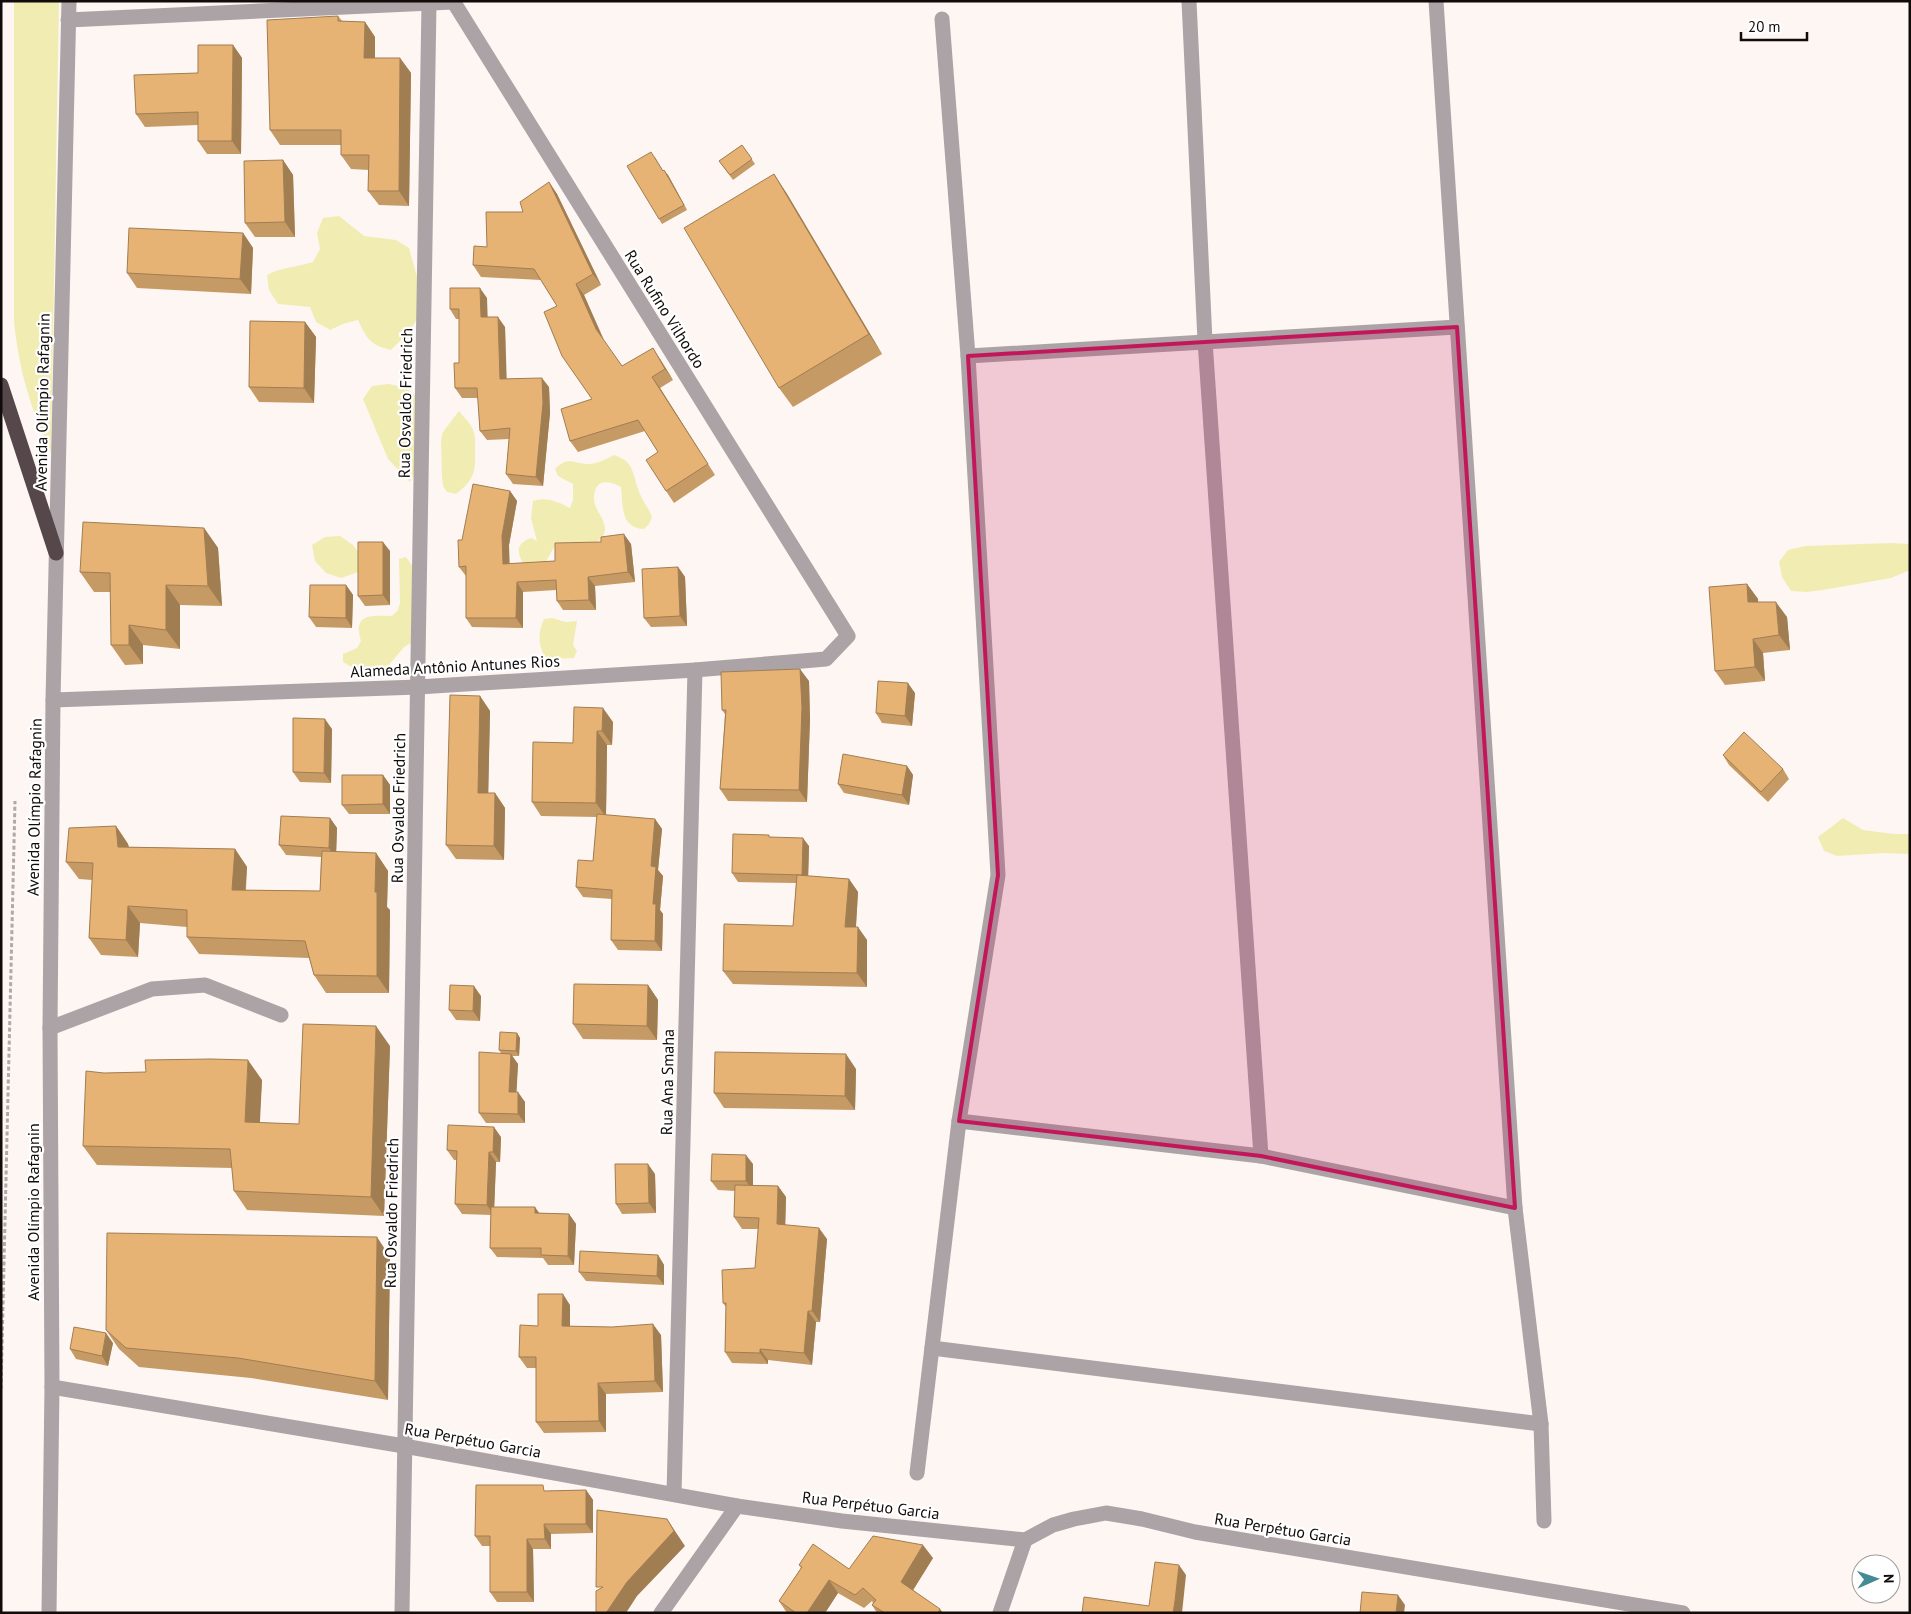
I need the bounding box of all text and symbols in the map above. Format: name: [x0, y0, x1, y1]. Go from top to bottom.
scale bar: [1741, 10, 1807, 42]
text: 20 m: [1748, 17, 1781, 36]
street label: Rua Rufino Vilhordo: [621, 246, 709, 372]
street label: Avenida Olímpio Rafagnin: [30, 313, 54, 491]
street label: Rua Osvaldo Friedrich: [394, 328, 416, 478]
street label: Alameda Antônio Antunes Rios: [350, 651, 561, 681]
street label: Avenida Olímpio Rafagnin: [22, 718, 46, 896]
street label: Rua Osvaldo Friedrich: [387, 733, 409, 883]
street label: Rua Ana Smaha: [656, 1029, 678, 1135]
street label: Avenida Olímpio Rafagnin: [23, 1123, 43, 1301]
street label: Rua Osvaldo Friedrich: [380, 1138, 402, 1288]
street label: Rua Perpétuo Garcia: [403, 1418, 543, 1462]
street label: Rua Perpétuo Garcia: [801, 1487, 941, 1523]
street label: Rua Perpétuo Garcia: [1213, 1508, 1353, 1550]
north arrow: [1851, 1554, 1901, 1604]
text: N: [1880, 1574, 1898, 1583]

